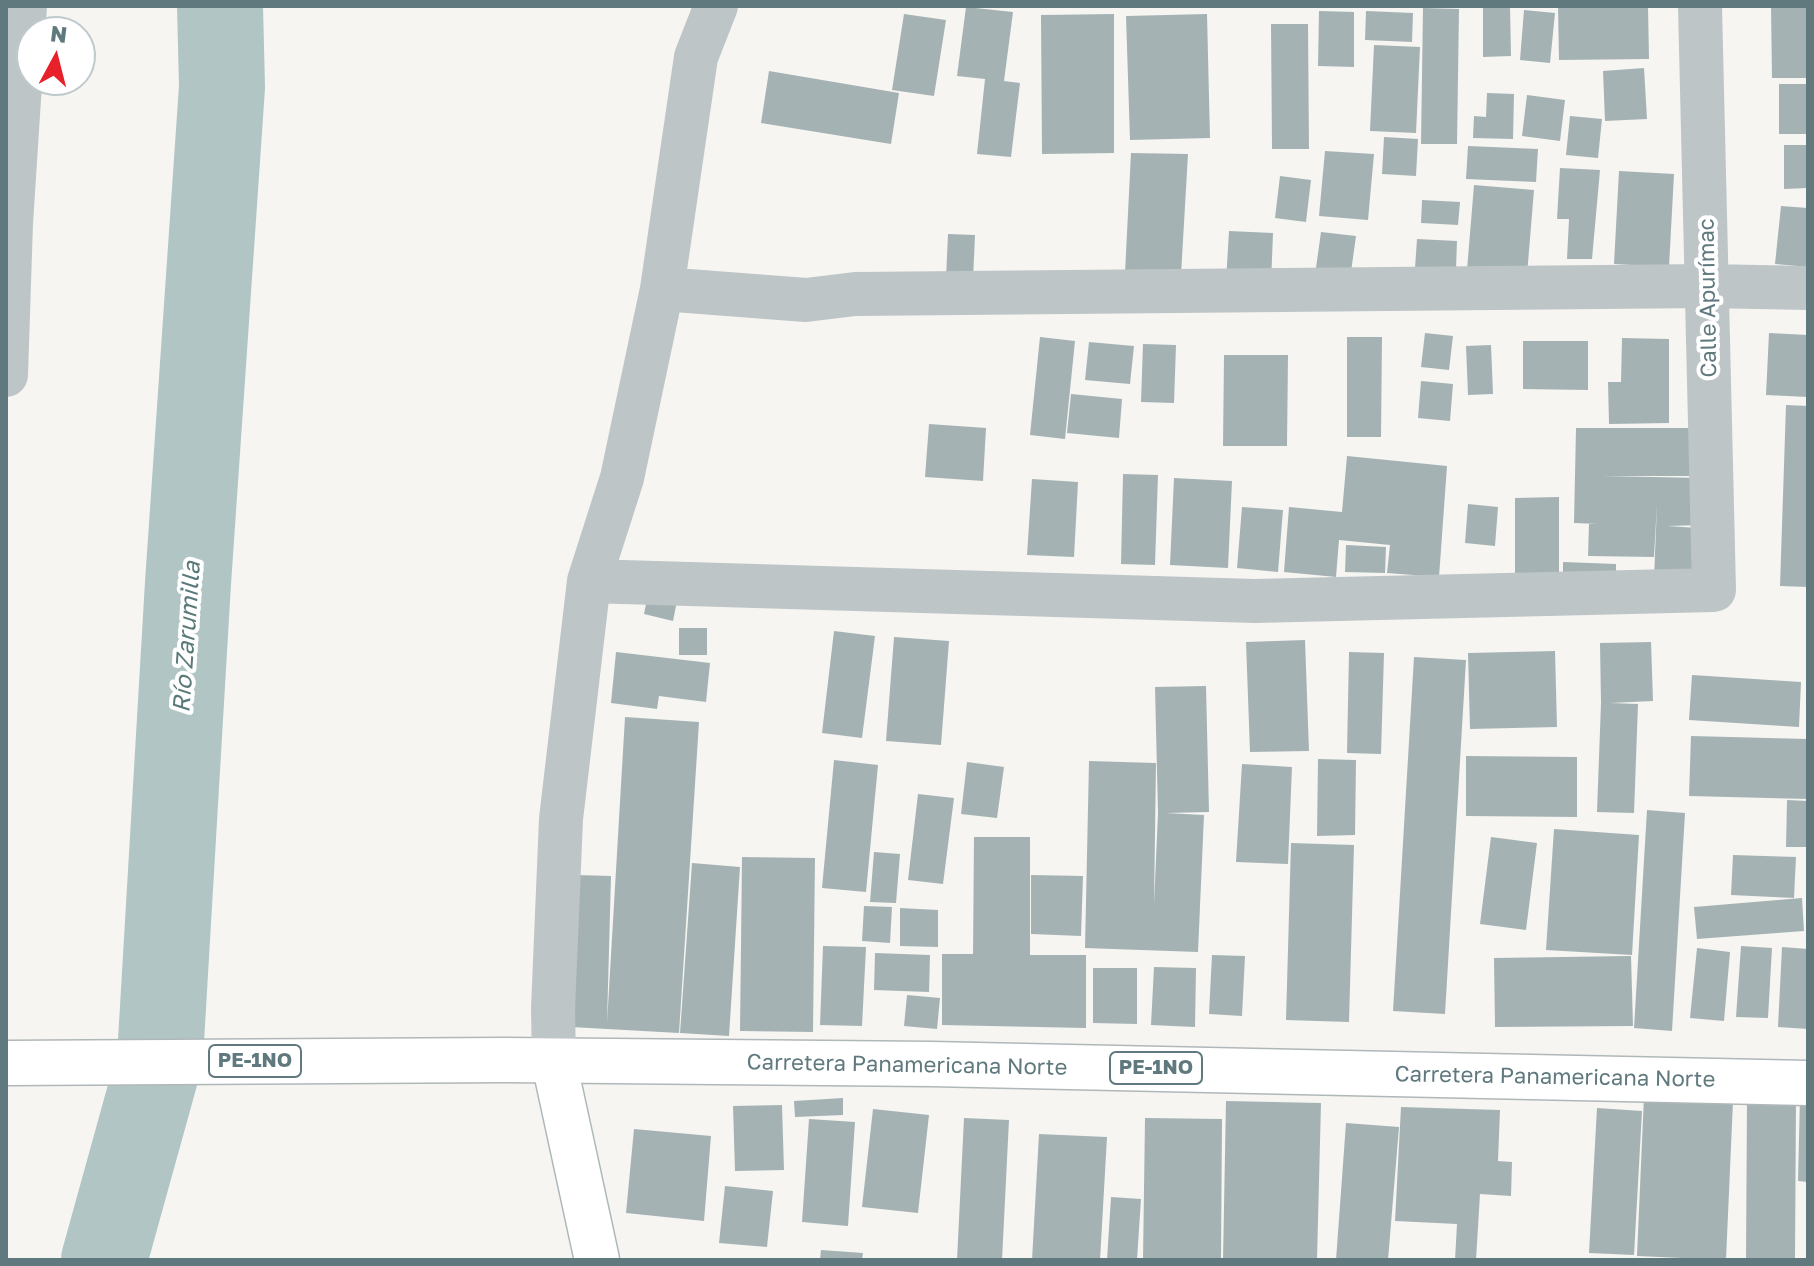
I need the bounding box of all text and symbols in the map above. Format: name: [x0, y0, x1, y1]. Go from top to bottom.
north arrow: [16, 16, 96, 96]
text: N: [49, 19, 69, 48]
street label: Calle Apurímac: [1693, 218, 1723, 378]
water label: Río Zarumilla: [167, 560, 207, 714]
road number: PE-1NO: [209, 1045, 301, 1077]
street label: Carretera Panamericana Norte: [746, 1049, 1068, 1081]
road number: PE-1NO: [1110, 1052, 1202, 1084]
street label: Carretera Panamericana Norte: [1394, 1061, 1716, 1093]

